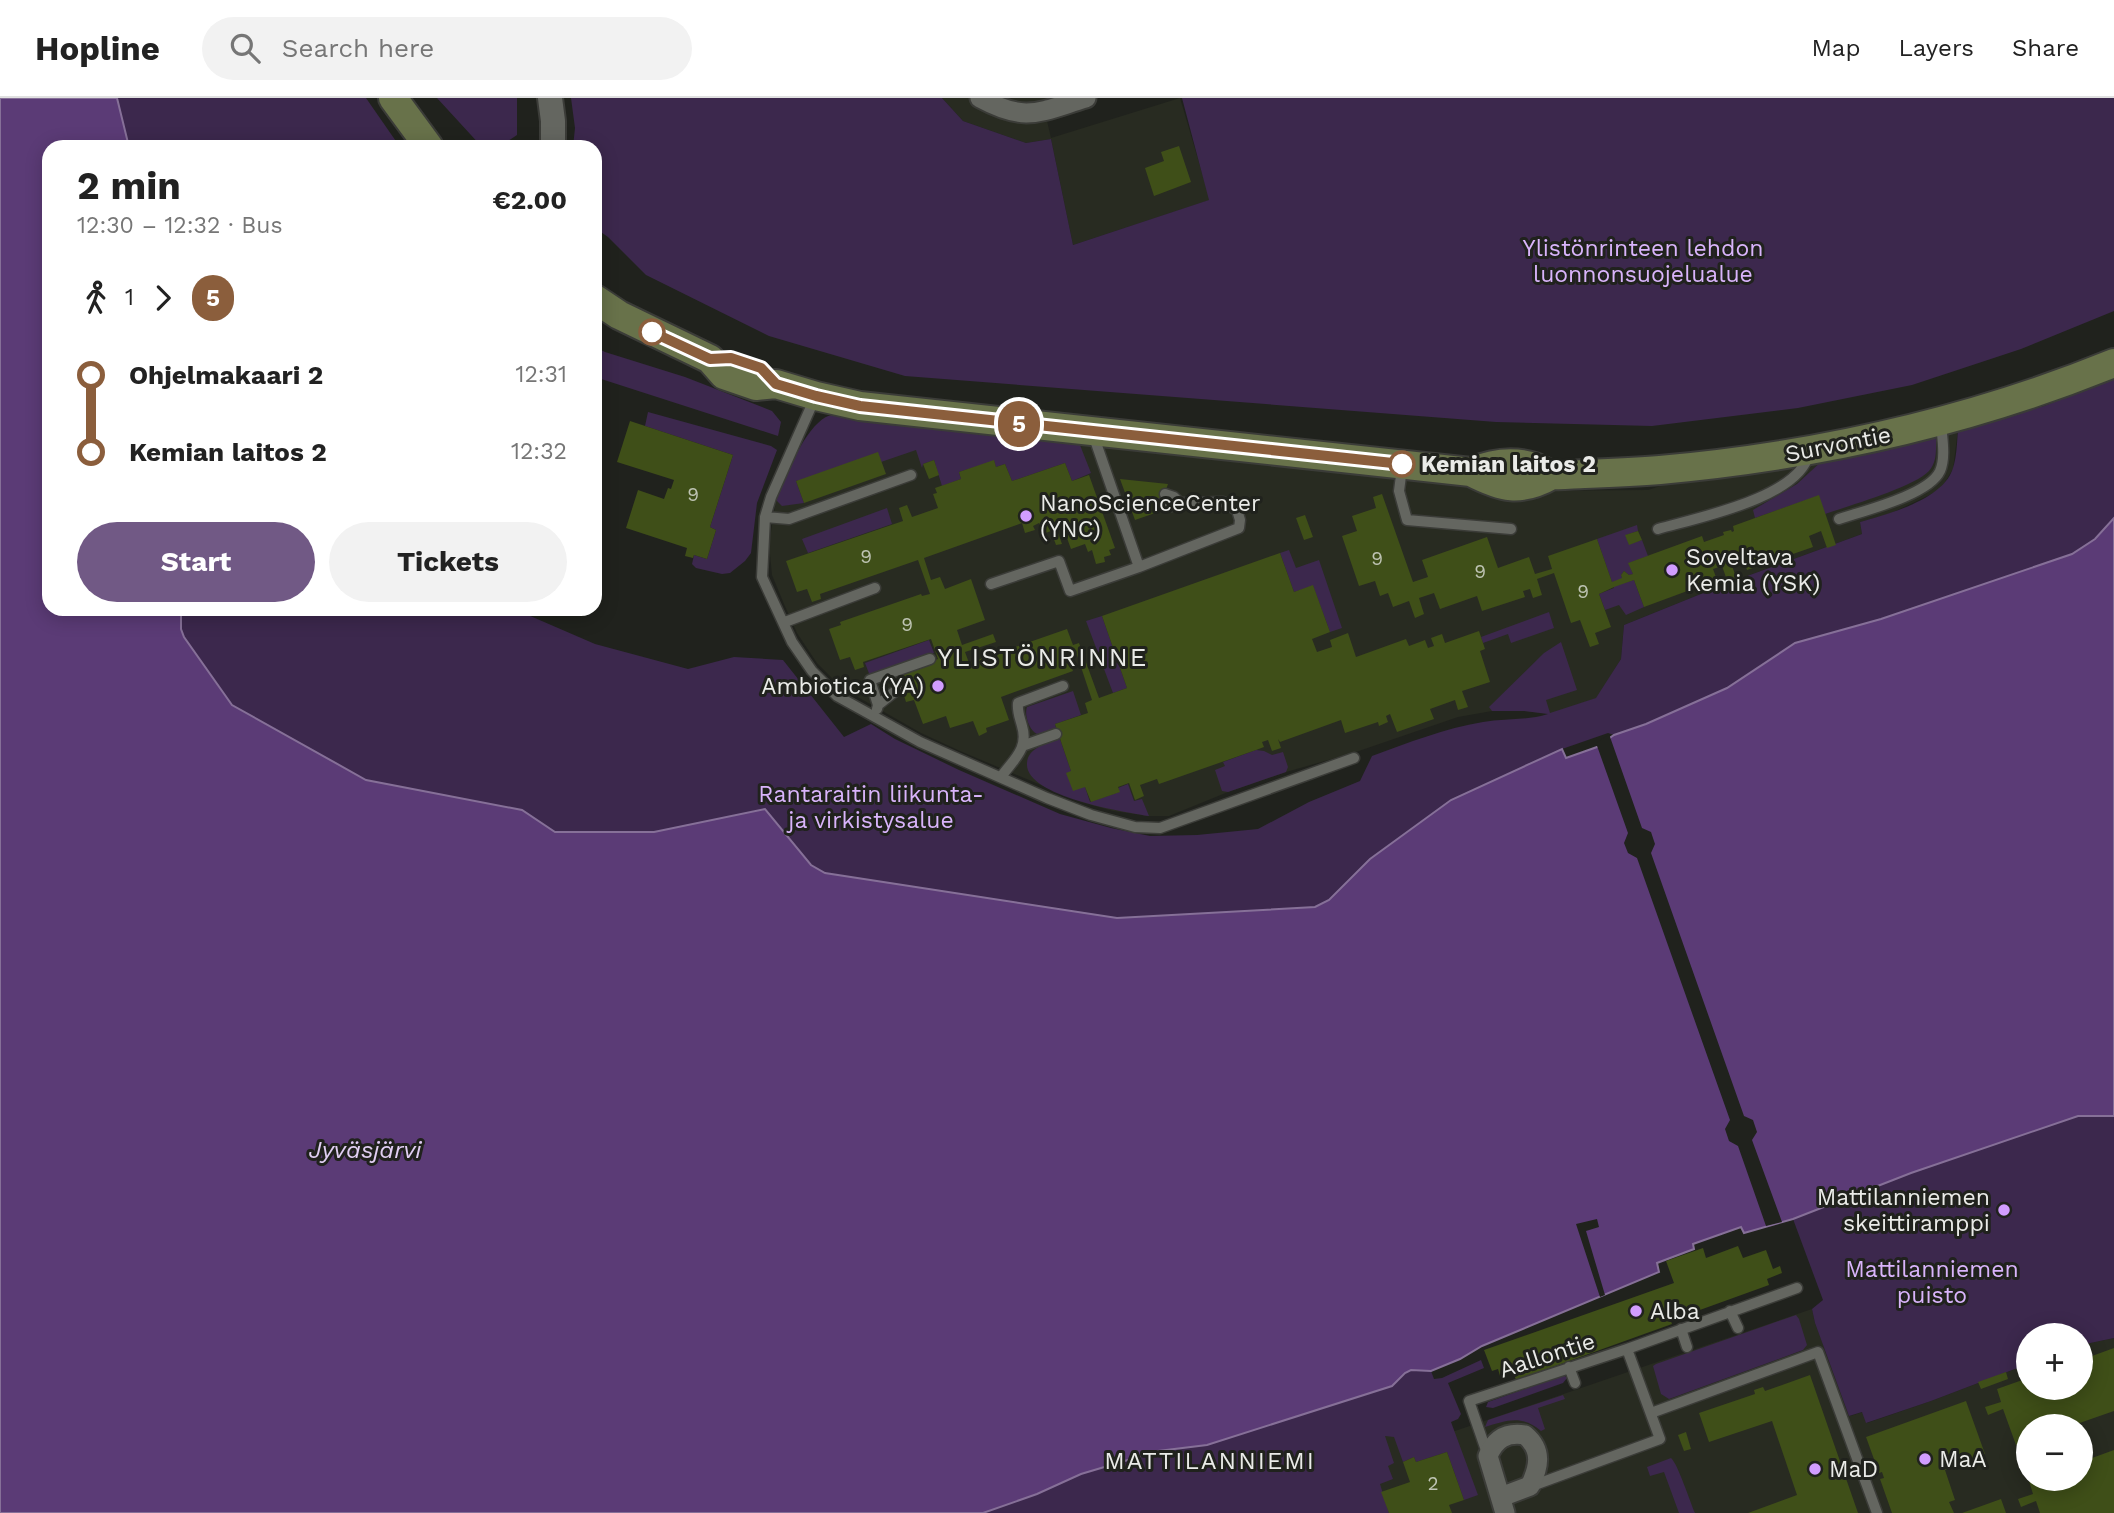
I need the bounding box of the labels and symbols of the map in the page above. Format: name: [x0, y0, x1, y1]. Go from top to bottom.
park label: Ylistönrinteen lehdon luonnonsuojelualue: [1523, 235, 1763, 288]
unlabelled marker: [639, 319, 665, 345]
line badge: 5: [996, 401, 1042, 447]
street label: Survontie: [1783, 421, 1893, 468]
marker: Kemian laitos 2: [1389, 451, 1415, 477]
place label: Kemian laitos 2: [1421, 451, 1596, 478]
house number: 9: [687, 483, 699, 506]
place label: NanoScienceCenter (YNC): [1040, 490, 1261, 543]
marker: NanoScienceCenter (YNC): [1018, 508, 1034, 524]
place label: Soveltava Kemia (YSK): [1686, 544, 1820, 597]
house number: 9: [860, 545, 872, 568]
house number: 9: [1371, 547, 1383, 570]
house number: 9: [1474, 560, 1486, 583]
marker: Soveltava Kemia (YSK): [1664, 562, 1680, 578]
house number: 9: [1577, 580, 1589, 603]
house number: 9: [901, 613, 913, 636]
district label: YLISTÖNRINNE: [938, 642, 1148, 672]
place label: Ambiotica (YA): [761, 673, 924, 700]
marker: Ambiotica (YA): [930, 678, 946, 694]
park label: Rantaraitin liikunta- ja virkistysalue: [758, 781, 984, 834]
water label: Jyväsjärvi: [309, 1136, 422, 1164]
place label: Mattilanniemen skeittiramppi: [1817, 1184, 1990, 1237]
marker: Mattilanniemen skeittiramppi: [1996, 1202, 2012, 1218]
park label: Mattilanniemen puisto: [1845, 1256, 2019, 1309]
place label: Alba: [1650, 1298, 1700, 1325]
marker: Alba: [1628, 1303, 1644, 1319]
street label: Aallontie: [1496, 1327, 1598, 1384]
place label: MaA: [1939, 1446, 1987, 1473]
district label: MATTILANNIEMI: [1104, 1447, 1316, 1475]
marker: MaA: [1917, 1451, 1933, 1467]
place label: MaD: [1829, 1456, 1878, 1483]
marker: MaD: [1807, 1461, 1823, 1477]
house number: 2: [1427, 1472, 1439, 1495]

